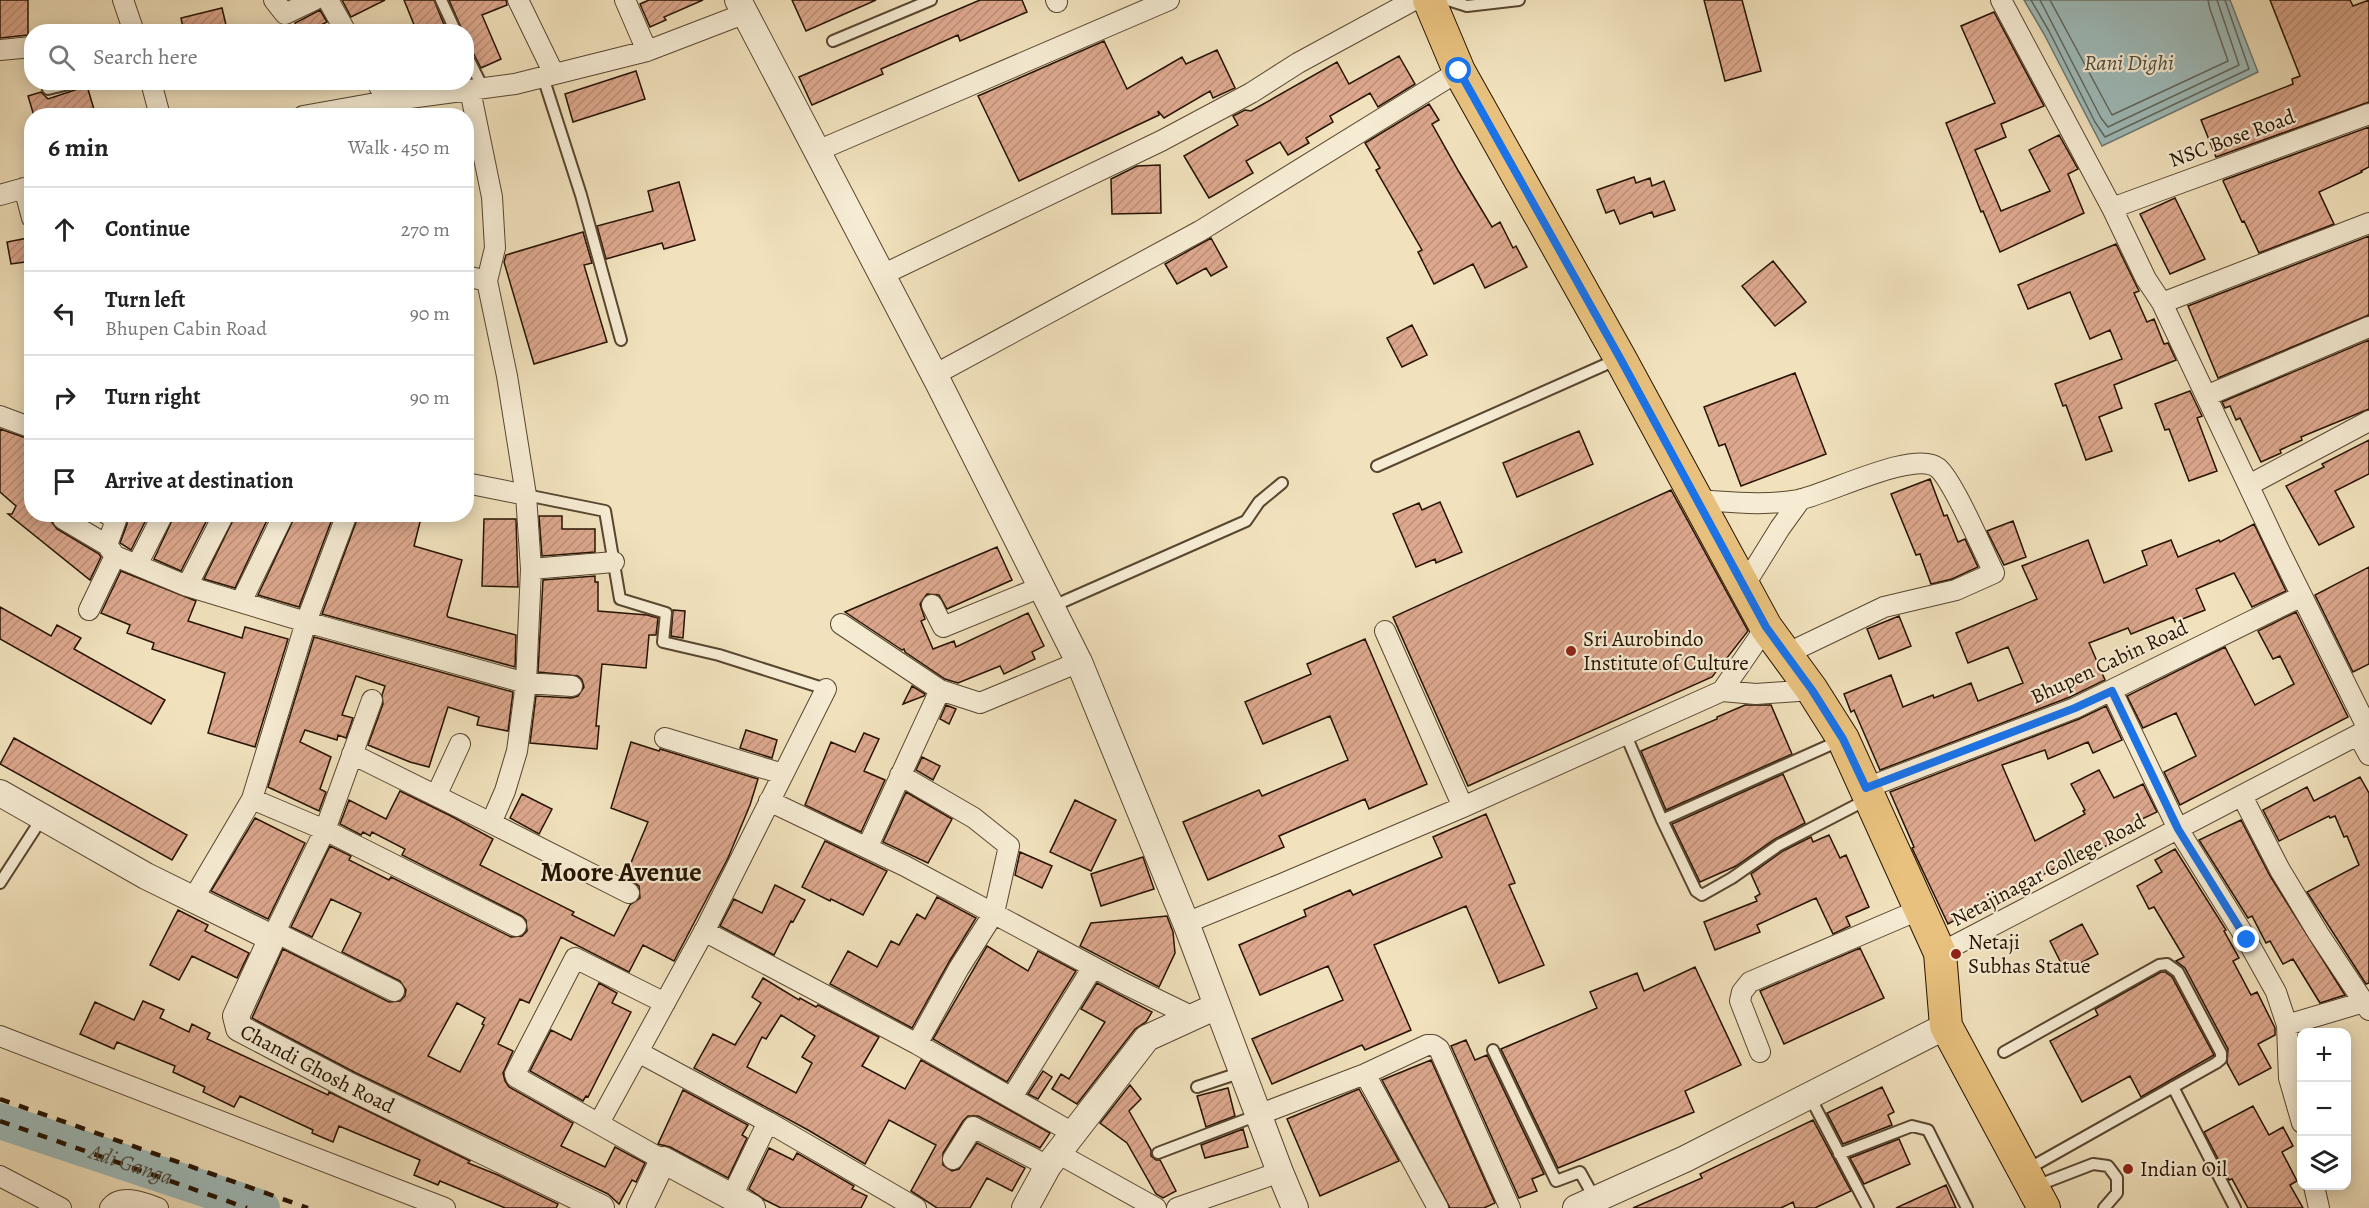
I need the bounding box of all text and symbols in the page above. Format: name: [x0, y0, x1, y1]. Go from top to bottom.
search box: [24, 24, 474, 90]
icon: search: [45, 41, 78, 74]
text: Search here: [93, 42, 198, 72]
water label: Rani Dighi: [2084, 48, 2174, 78]
route start: [1445, 57, 1471, 83]
street label: NSC Bose Road: [2165, 102, 2300, 174]
text: 6 min: [48, 130, 109, 165]
text: Walk · 450 m: [348, 134, 450, 161]
icon: ahead: [48, 213, 81, 246]
text: Continue: [105, 214, 190, 244]
text: 270 m: [401, 216, 450, 243]
text: Turn left: [105, 285, 185, 315]
icon: left: [48, 297, 81, 330]
text: 90 m: [410, 300, 450, 327]
text: Bhupen Cabin Road: [105, 315, 267, 342]
icon: right: [48, 381, 81, 414]
text: Turn right: [105, 382, 201, 412]
text: 90 m: [410, 384, 450, 411]
icon: arrive: [48, 465, 81, 498]
text: Arrive at destination: [105, 466, 294, 496]
street label: Bhupen Cabin Road: [2026, 613, 2193, 711]
place label: Sri Aurobindo Institute of Culture: [1583, 625, 1749, 677]
marker: Sri Aurobindo Institute of Culture: [1564, 644, 1578, 658]
street label: Netajinagar College Road: [1946, 807, 2151, 933]
district label: Moore Avenue: [540, 854, 702, 890]
route end: [2233, 926, 2259, 952]
place label: Netaji Subhas Statue: [1968, 928, 2090, 980]
marker: Netaji Subhas Statue: [1949, 947, 1963, 961]
street label: Chandi Ghosh Road: [235, 1017, 400, 1120]
map controls: [2297, 1028, 2351, 1190]
button: +: [2297, 1028, 2351, 1082]
button: −: [2297, 1082, 2351, 1136]
water label: Adi Ganga: [84, 1136, 177, 1192]
button: layers: [2297, 1136, 2351, 1190]
place label: Indian Oil: [2140, 1155, 2227, 1183]
marker: Indian Oil: [2121, 1162, 2135, 1176]

